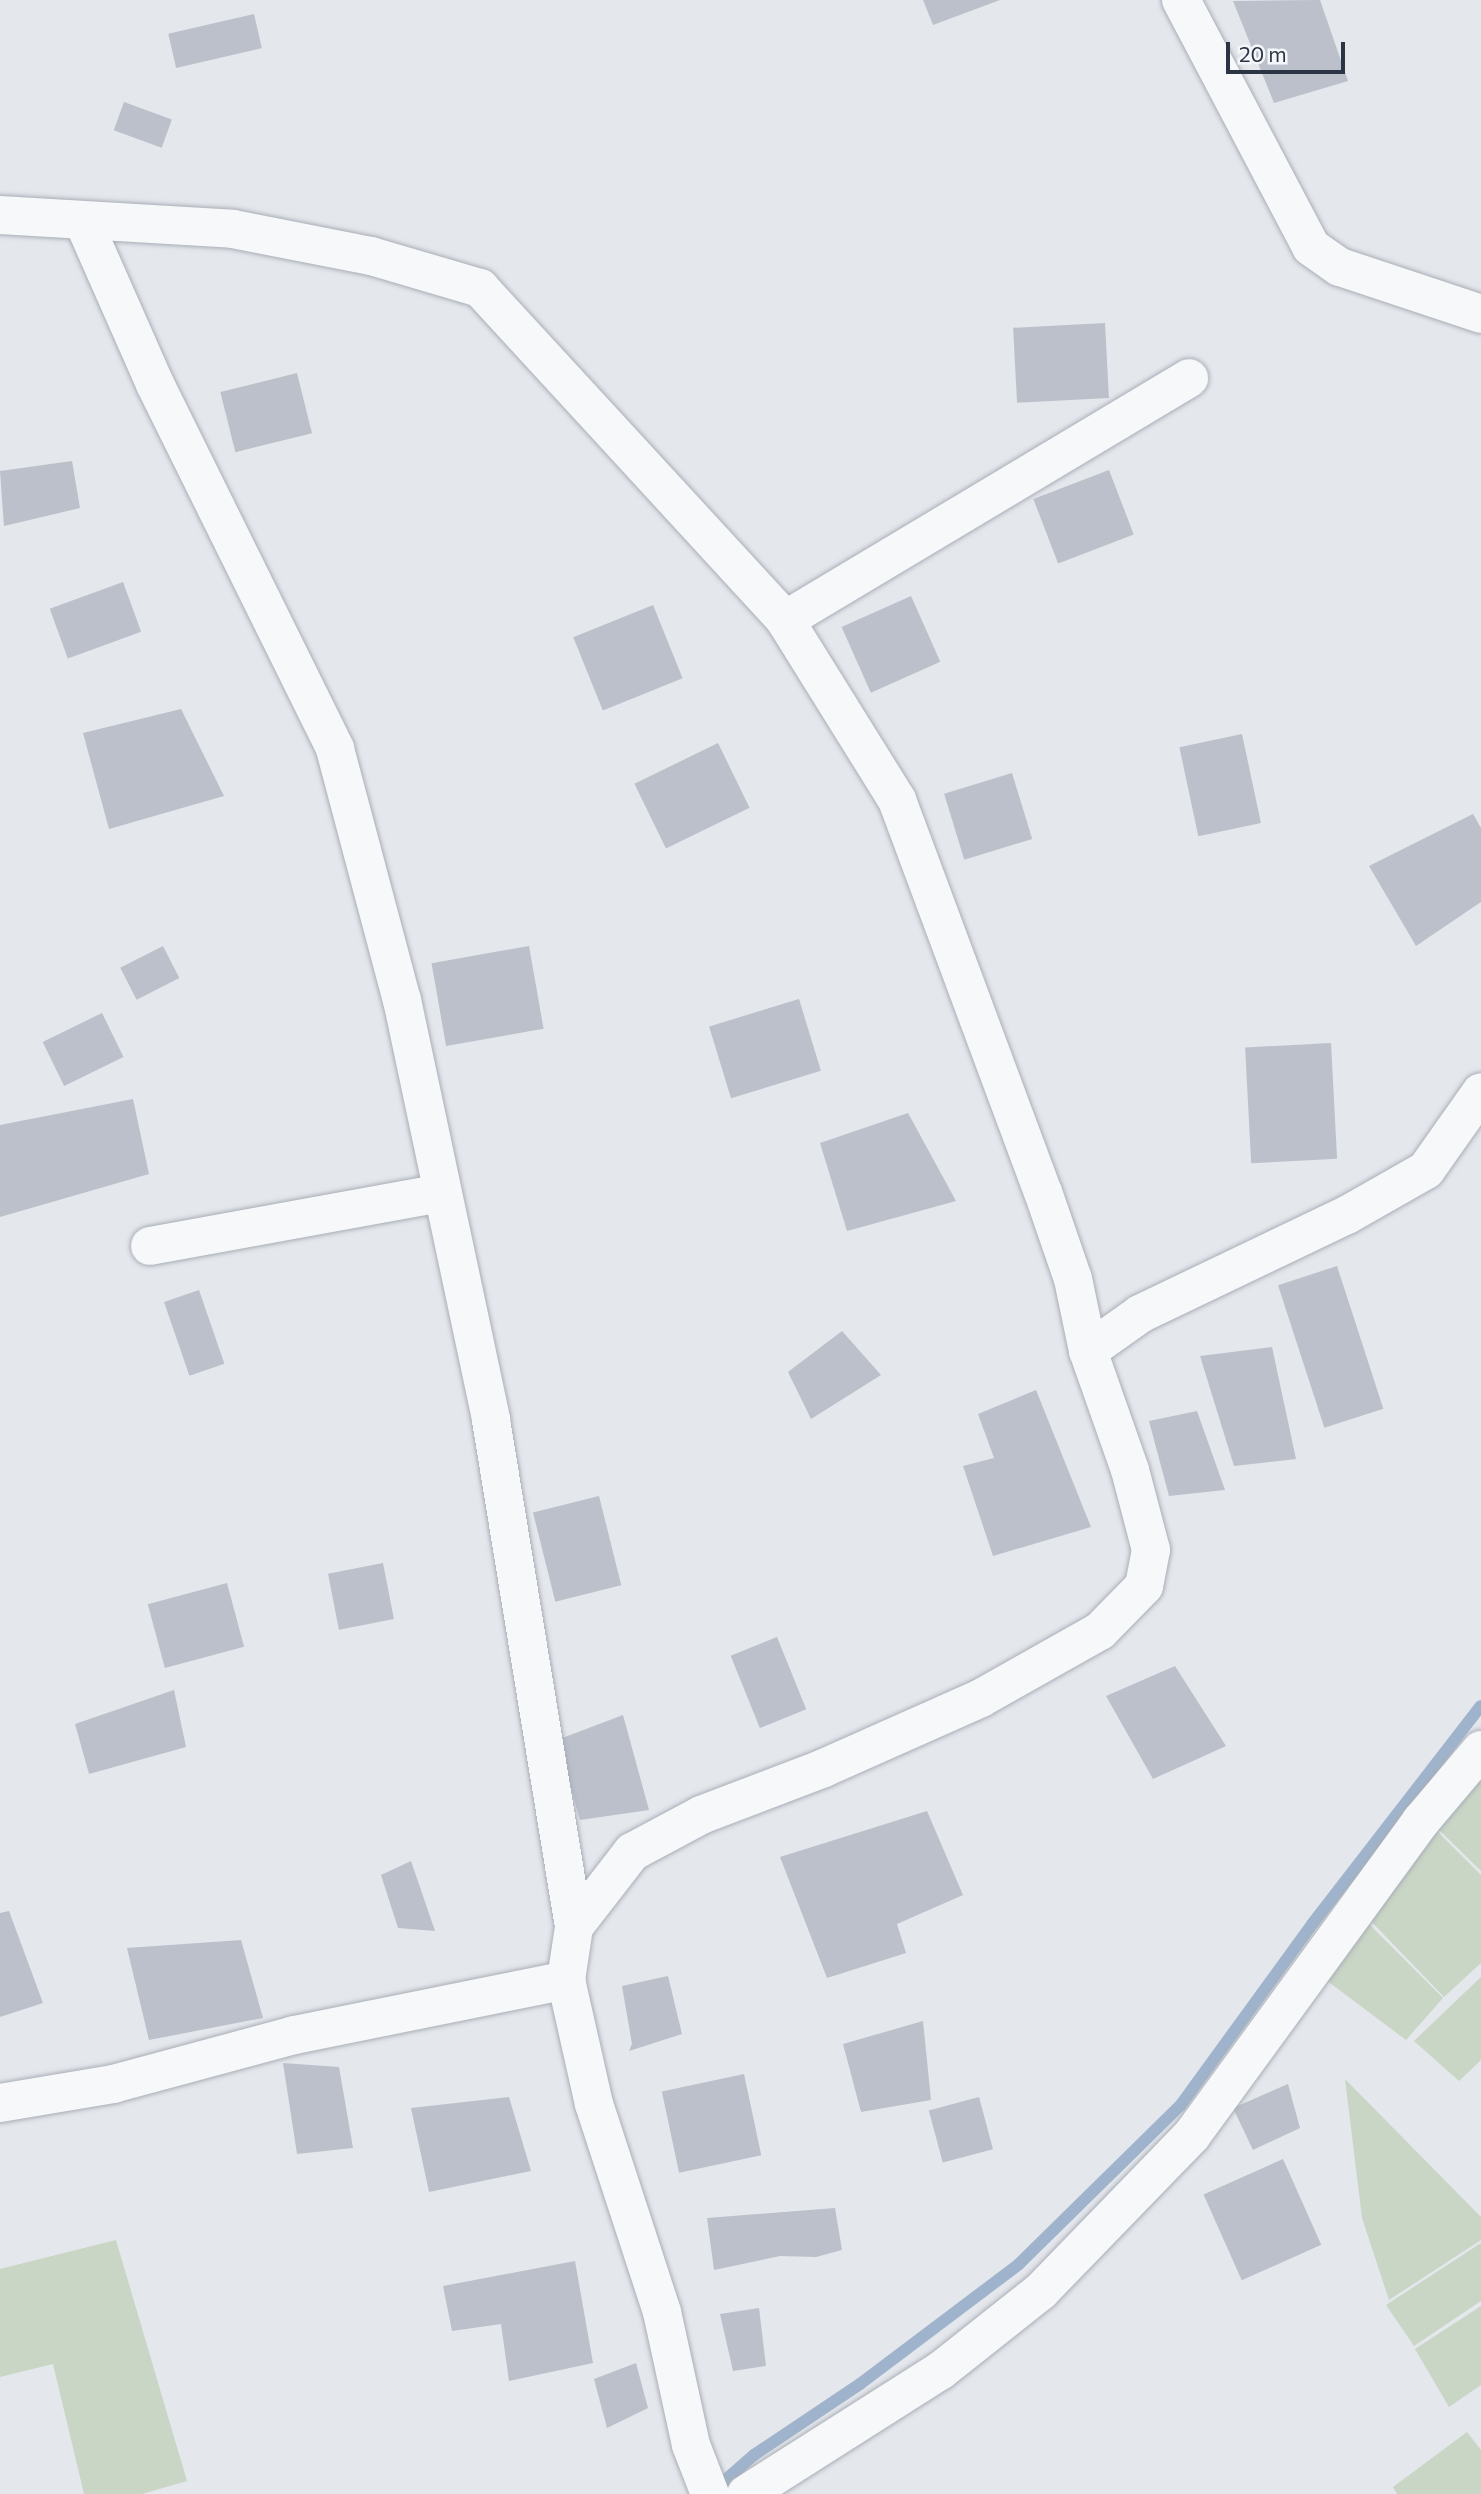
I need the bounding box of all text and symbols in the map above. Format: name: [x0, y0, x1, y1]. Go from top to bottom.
scale bar: [1229, 28, 1348, 72]
text: 20 m: [1239, 41, 1287, 66]

